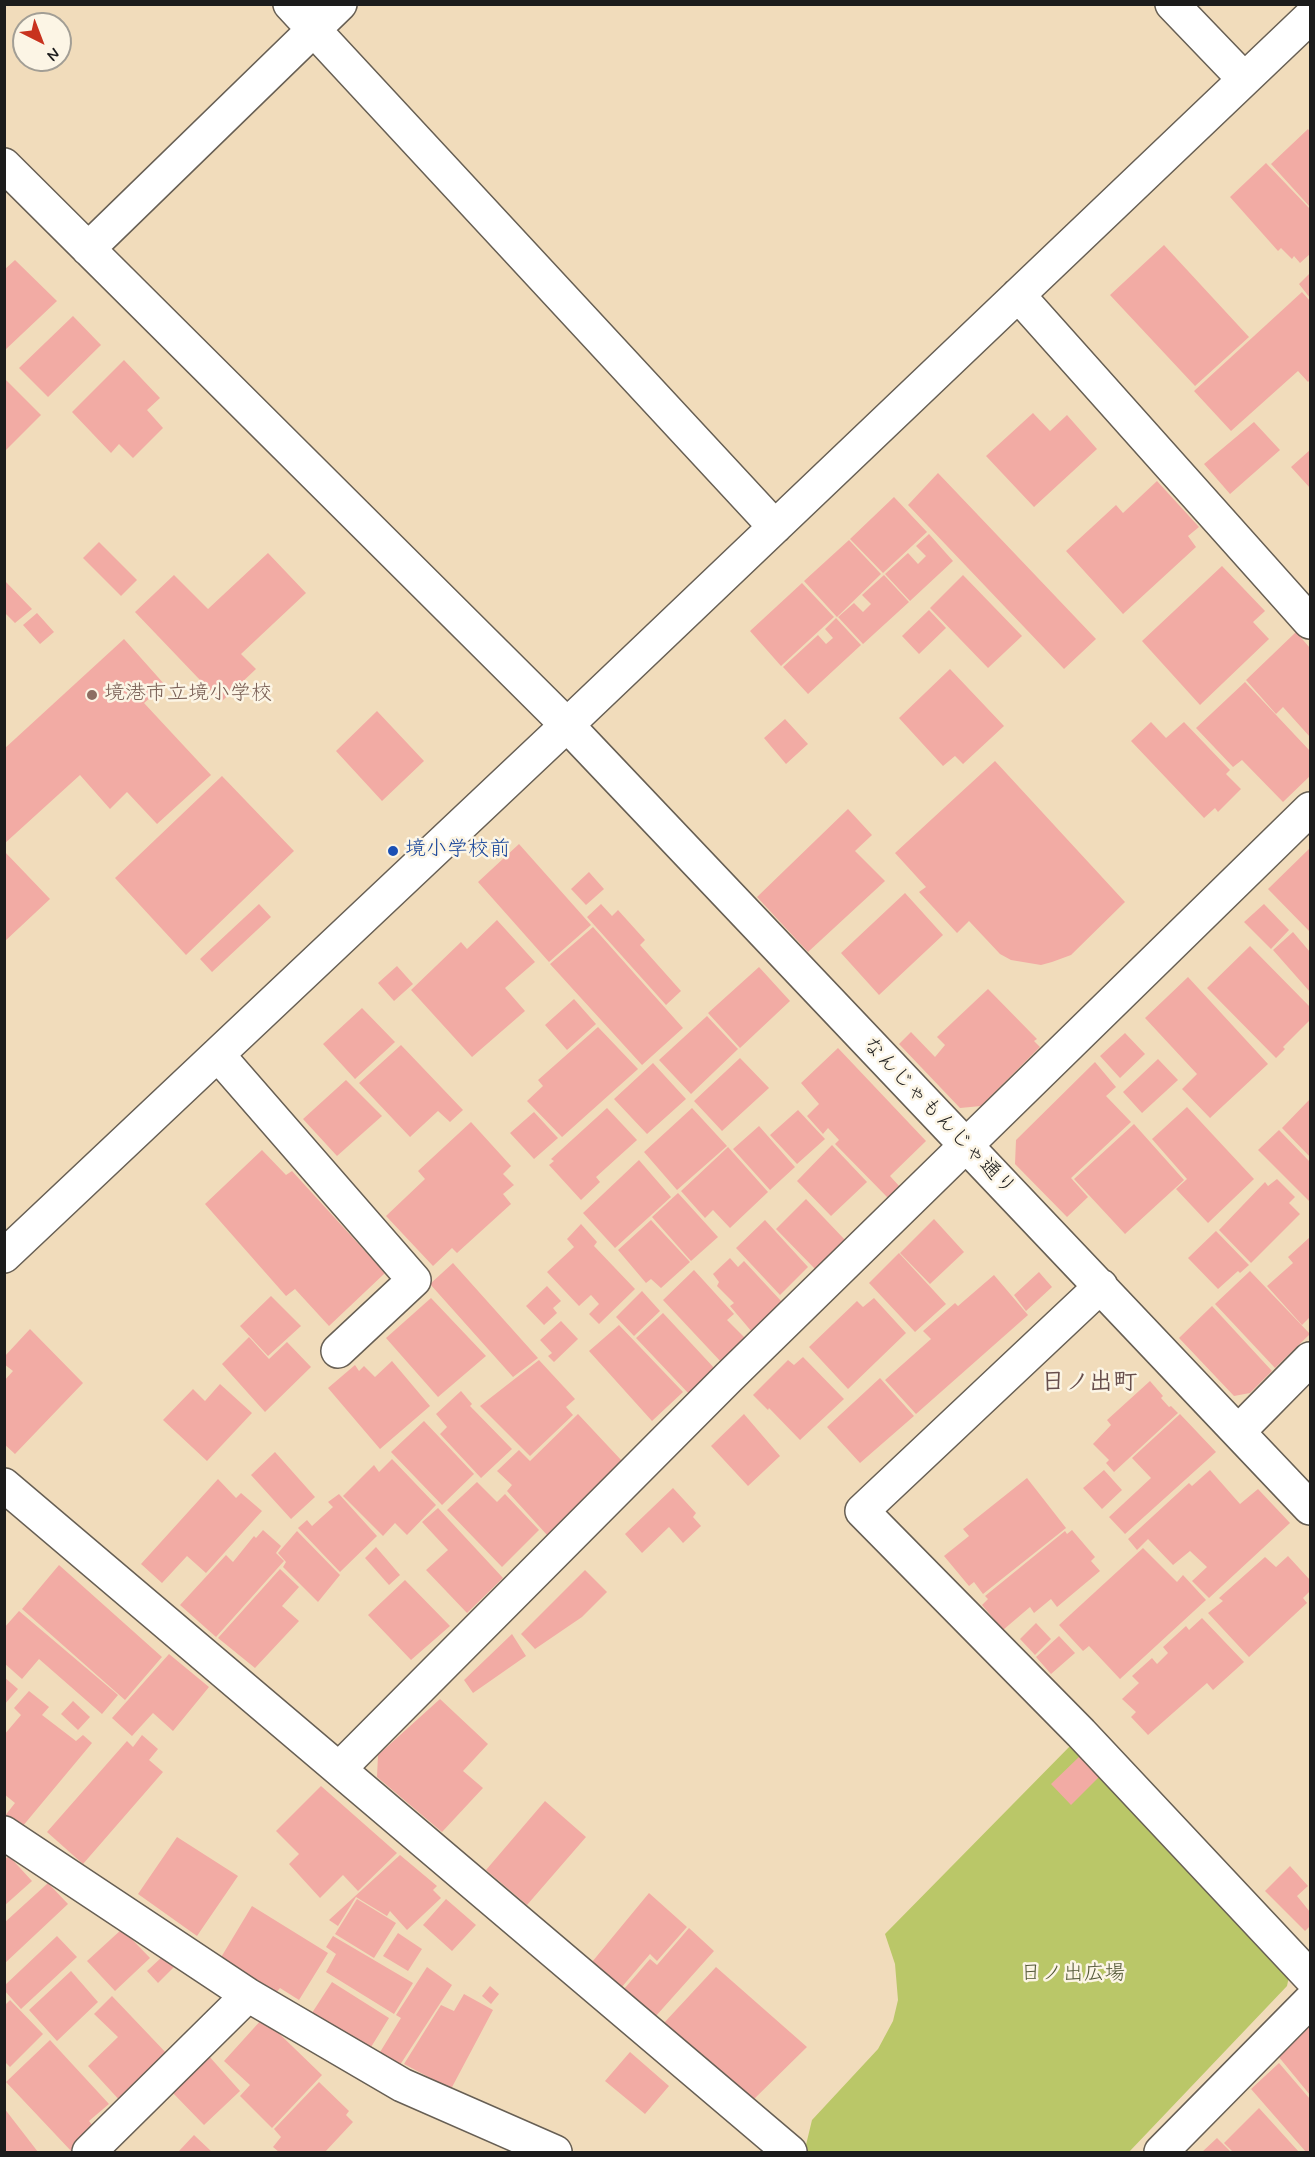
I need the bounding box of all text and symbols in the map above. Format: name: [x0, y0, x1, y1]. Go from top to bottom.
north arrow: [12, 12, 72, 72]
text: N: [42, 43, 64, 66]
place label: 境港市立境小学校: [104, 682, 272, 708]
marker: 境港市立境小学校: [85, 688, 99, 702]
place label: 境小学校前: [405, 838, 510, 864]
marker: 境小学校前: [386, 844, 400, 858]
street label: なんじゃもんじゃ通り: [856, 1033, 1020, 1201]
district label: 日ノ出町: [1041, 1370, 1137, 1398]
park label: 日ノ出広場: [1021, 1962, 1125, 1988]

